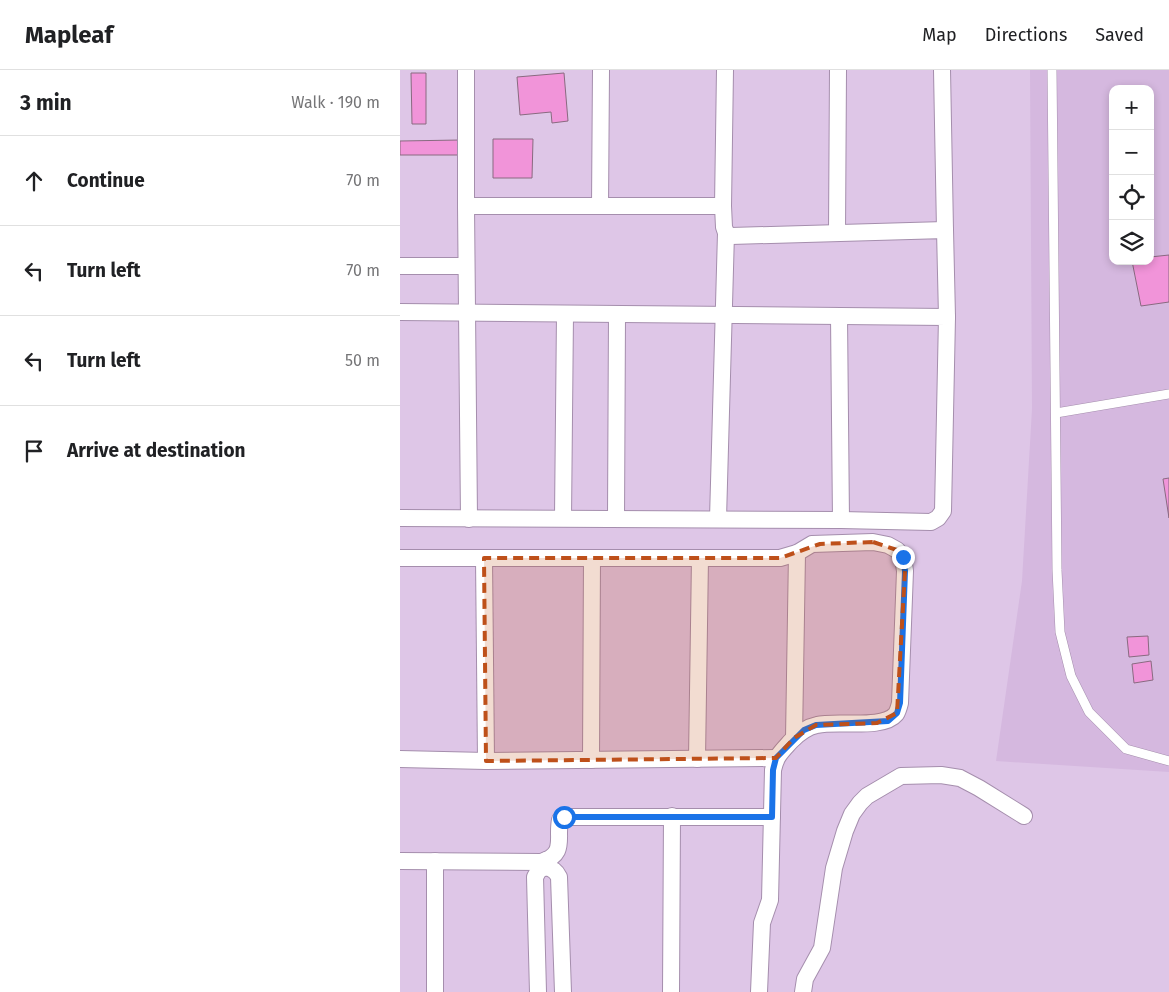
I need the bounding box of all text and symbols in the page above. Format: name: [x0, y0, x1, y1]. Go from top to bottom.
text: Mapleaf: [25, 21, 113, 49]
text: Map: [922, 24, 957, 46]
text: Directions: [985, 24, 1067, 46]
text: Saved: [1095, 24, 1144, 46]
map controls: [1109, 85, 1154, 265]
button: +: [1109, 85, 1154, 130]
text: 3 min: [20, 90, 72, 116]
text: Walk · 190 m: [291, 93, 380, 112]
button: −: [1109, 130, 1154, 175]
icon: ahead: [20, 167, 48, 195]
text: Continue: [67, 169, 145, 192]
text: 70 m: [346, 171, 380, 190]
button: locate: [1109, 175, 1154, 220]
button: layers: [1109, 220, 1154, 265]
icon: left: [20, 257, 48, 285]
text: Turn left: [67, 259, 141, 282]
text: 70 m: [346, 261, 380, 280]
icon: left: [20, 347, 48, 375]
text: Turn left: [67, 349, 141, 372]
text: 50 m: [345, 351, 380, 370]
icon: arrive: [20, 437, 48, 465]
text: Arrive at destination: [67, 439, 246, 462]
route end: [892, 546, 915, 569]
route start: [553, 806, 576, 829]

